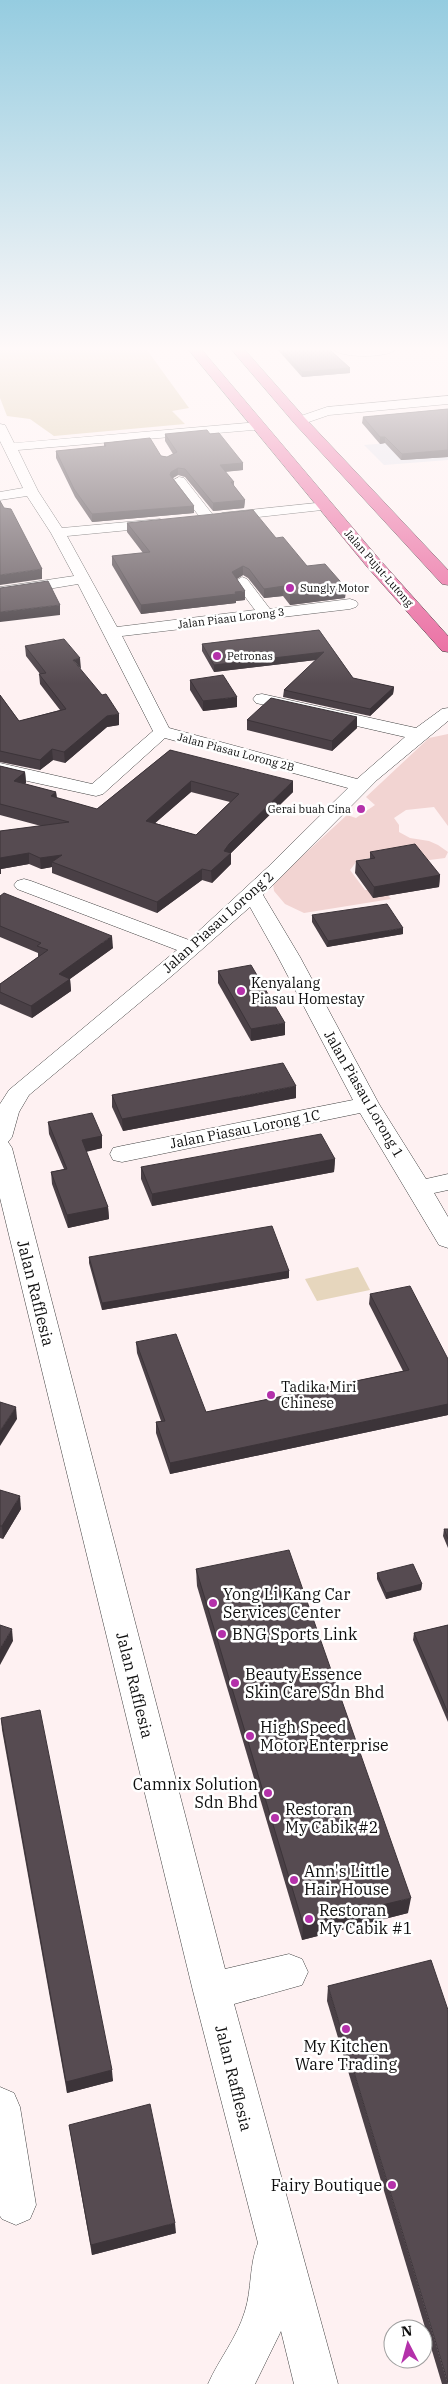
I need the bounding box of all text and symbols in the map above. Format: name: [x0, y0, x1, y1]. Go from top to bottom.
street label: Jalan Pujut-Lutong: [342, 526, 416, 610]
place label: Sungly Motor: [300, 581, 369, 595]
marker: Sungly Motor: [284, 582, 296, 594]
street label: Jalan Piaau Lorong 3: [177, 605, 285, 631]
place label: Petronas: [227, 649, 273, 663]
marker: Petronas: [211, 650, 223, 662]
street label: Jalan Piasau Lorong 2B: [176, 730, 296, 774]
place label: Gerai buah Cina: [268, 802, 351, 816]
marker: Gerai buah Cina: [355, 803, 367, 815]
street label: Jalan Piasau Lorong 2: [159, 867, 277, 977]
place label: Kenyalang Piasau Homestay: [251, 974, 365, 1008]
marker: Kenyalang Piasau Homestay: [235, 985, 247, 997]
street label: Jalan Piasau Lorong 1: [320, 1027, 408, 1161]
street label: Jalan Piasau Lorong 1C: [168, 1106, 322, 1152]
street label: Jalan Rafflesia: [13, 1238, 59, 1348]
place label: Tadika Miri Chinese: [281, 1378, 356, 1412]
marker: Tadika Miri Chinese: [265, 1389, 277, 1401]
place label: Yong Li Kang Car Services Center: [223, 1584, 350, 1622]
marker: Yong Li Kang Car Services Center: [207, 1597, 219, 1609]
place label: BNG Sports Link: [232, 1624, 358, 1644]
marker: BNG Sports Link: [216, 1628, 228, 1640]
street label: Jalan Rafflesia: [112, 1630, 158, 1740]
place label: Beauty Essence Skin Care Sdn Bhd: [245, 1664, 385, 1702]
marker: Beauty Essence Skin Care Sdn Bhd: [229, 1677, 241, 1689]
place label: High Speed Motor Enterprise: [260, 1717, 389, 1755]
marker: High Speed Motor Enterprise: [244, 1730, 256, 1742]
place label: Camnix Solution Sdn Bhd: [133, 1774, 258, 1812]
marker: Camnix Solution Sdn Bhd: [262, 1787, 274, 1799]
place label: Restoran My Cabik #2: [285, 1799, 378, 1837]
marker: Restoran My Cabik #2: [269, 1812, 281, 1824]
place label: Ann's Little Hair House: [304, 1861, 389, 1899]
marker: Ann's Little Hair House: [288, 1874, 300, 1886]
place label: Restoran My Cabik #1: [319, 1900, 412, 1938]
marker: Restoran My Cabik #1: [303, 1913, 315, 1925]
street label: Jalan Rafflesia: [211, 2023, 257, 2133]
marker: My Kitchen Ware Trading: [340, 2023, 352, 2035]
place label: My Kitchen Ware Trading: [295, 2036, 397, 2074]
place label: Fairy Boutique: [271, 2175, 382, 2195]
marker: Fairy Boutique: [386, 2179, 398, 2191]
north arrow: [383, 2319, 433, 2369]
text: N: [400, 2322, 413, 2341]

